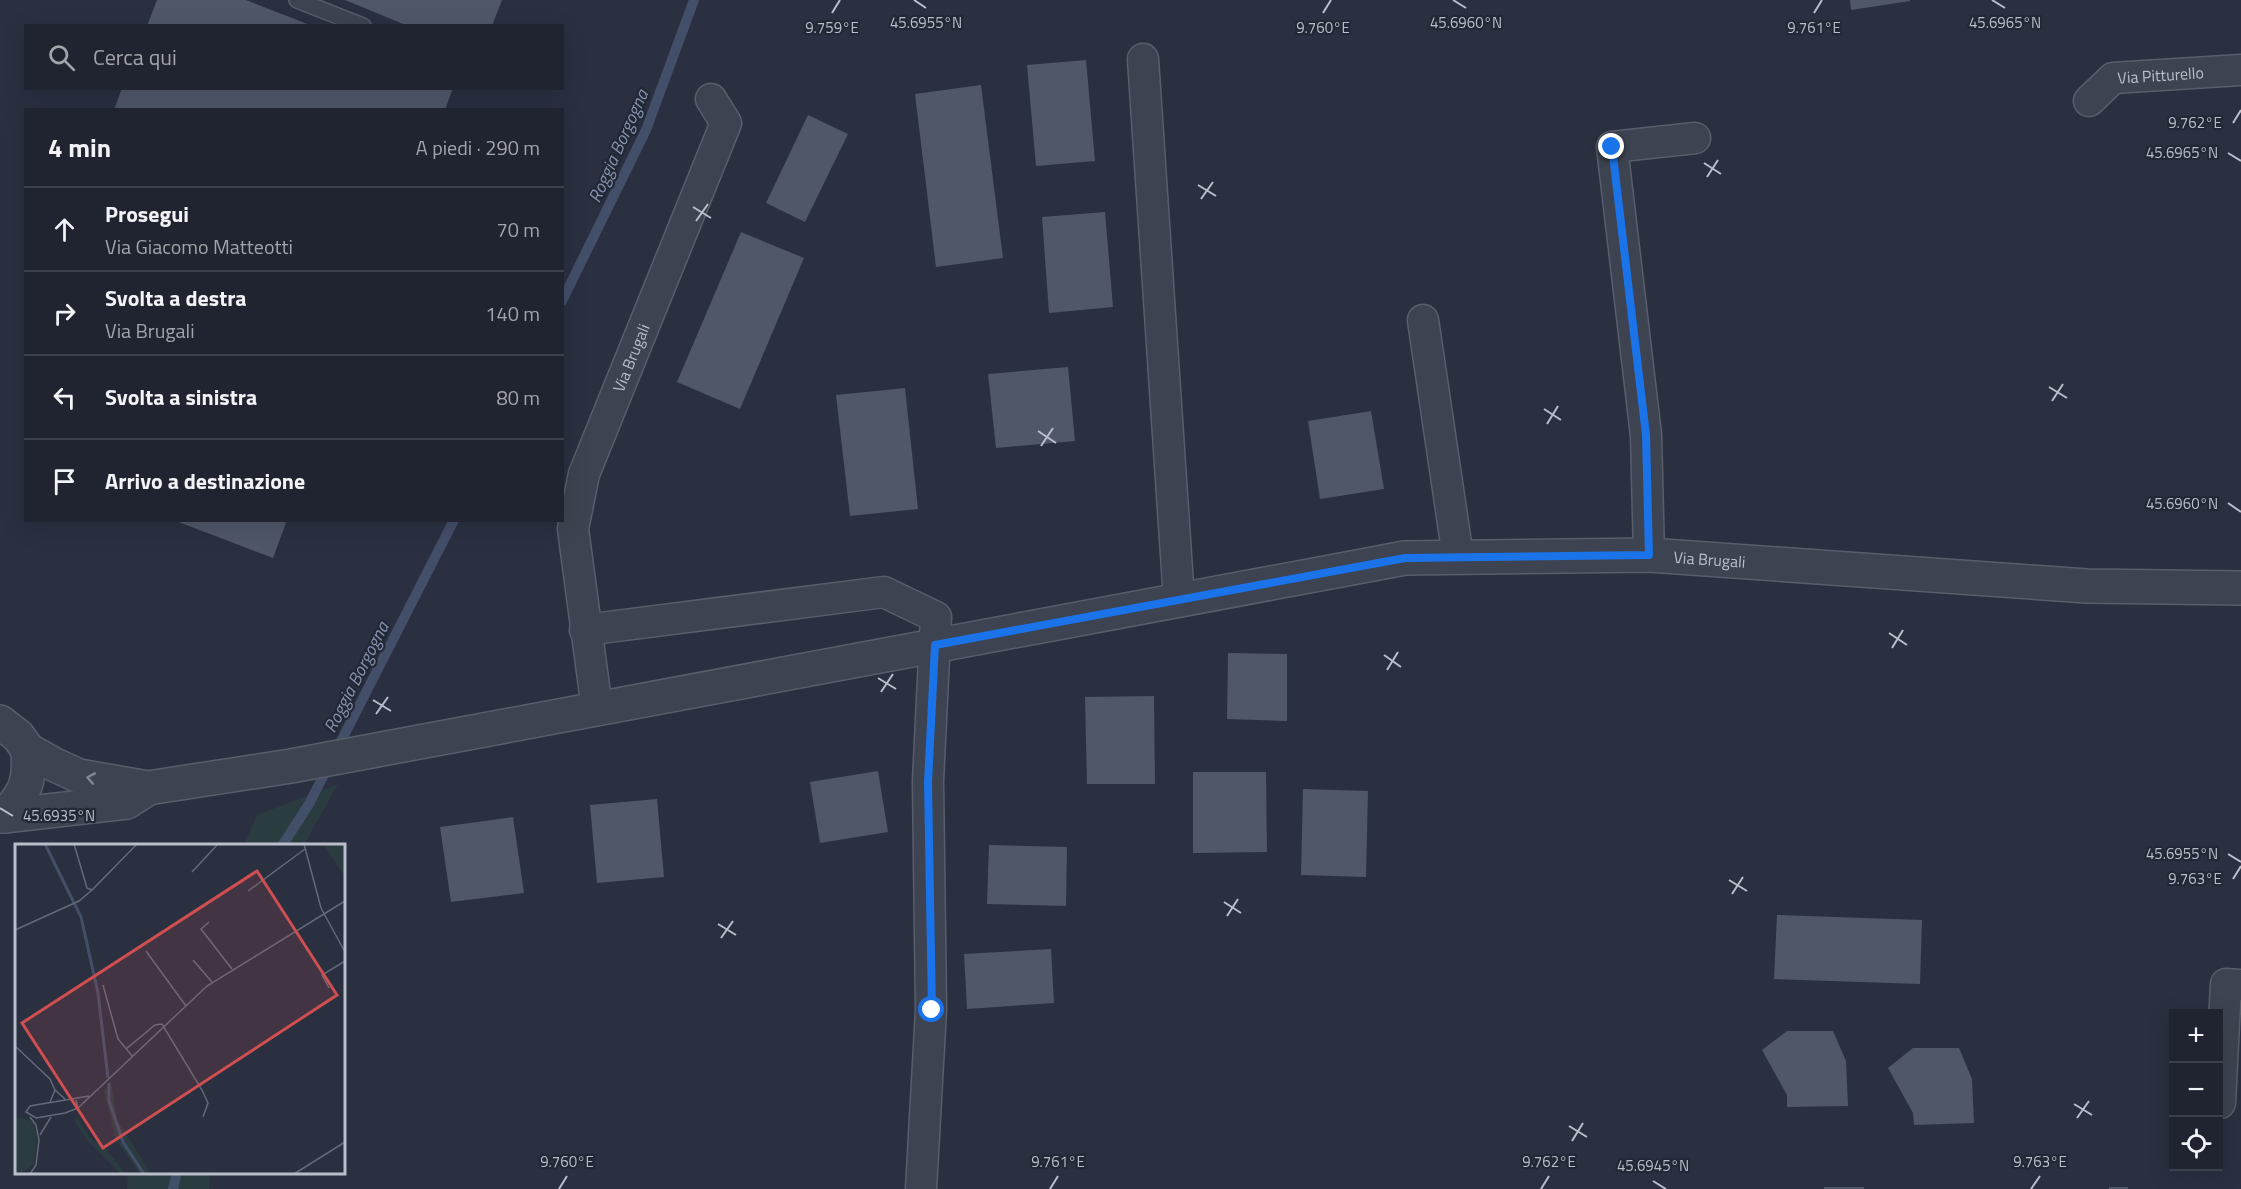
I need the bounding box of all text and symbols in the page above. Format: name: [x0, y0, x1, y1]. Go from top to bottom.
text: 45.6955°N: [890, 11, 962, 34]
text: 45.6960°N: [1430, 11, 1502, 34]
text: 45.6965°N: [1969, 11, 2041, 34]
text: 9.759°E: [805, 16, 859, 39]
text: 9.760°E: [1296, 16, 1350, 39]
text: 9.761°E: [1787, 16, 1841, 39]
search box: [24, 24, 564, 90]
text: Cerca qui: [93, 40, 177, 74]
icon: search: [45, 41, 78, 74]
street label: Via Pitturello: [2117, 60, 2205, 90]
water label: Roggia Borgogna: [581, 84, 655, 207]
text: 9.762°E: [2168, 111, 2222, 134]
text: 4 min: [48, 128, 111, 167]
text: A piedi · 290 m: [416, 132, 540, 163]
route end: [1598, 133, 1624, 159]
text: 45.6965°N: [2146, 141, 2218, 164]
text: Prosegui: [105, 197, 189, 231]
icon: ahead: [48, 213, 81, 246]
text: 70 m: [496, 214, 540, 245]
text: Via Giacomo Matteotti: [105, 231, 293, 262]
text: Svolta a destra: [105, 281, 247, 315]
icon: right: [48, 297, 81, 330]
text: 140 m: [485, 298, 540, 329]
text: Via Brugali: [105, 315, 195, 346]
street label: Via Brugali: [606, 320, 656, 396]
text: Svolta a sinistra: [105, 380, 257, 414]
icon: left: [48, 381, 81, 414]
text: 80 m: [496, 382, 540, 413]
text: Arrivo a destinazione: [105, 464, 305, 498]
icon: arrive: [48, 465, 81, 498]
text: 45.6960°N: [2146, 492, 2218, 515]
street label: Via Brugali: [1673, 545, 1746, 574]
water label: Roggia Borgogna: [316, 616, 396, 737]
one-way arrow: [86, 772, 96, 785]
text: 45.6935°N: [23, 804, 95, 827]
text: 45.6955°N: [2146, 842, 2218, 865]
inset map: [15, 844, 345, 1174]
text: 9.763°E: [2168, 867, 2222, 890]
route start: [918, 996, 944, 1022]
map controls: [2169, 1009, 2223, 1171]
button: +: [2169, 1009, 2223, 1063]
button: −: [2169, 1063, 2223, 1117]
button: locate: [2169, 1117, 2223, 1171]
text: 9.760°E: [540, 1150, 594, 1173]
text: 9.761°E: [1031, 1150, 1085, 1173]
text: 9.762°E: [1522, 1150, 1576, 1173]
text: 9.763°E: [2013, 1150, 2067, 1173]
text: 45.6945°N: [1617, 1154, 1689, 1177]

